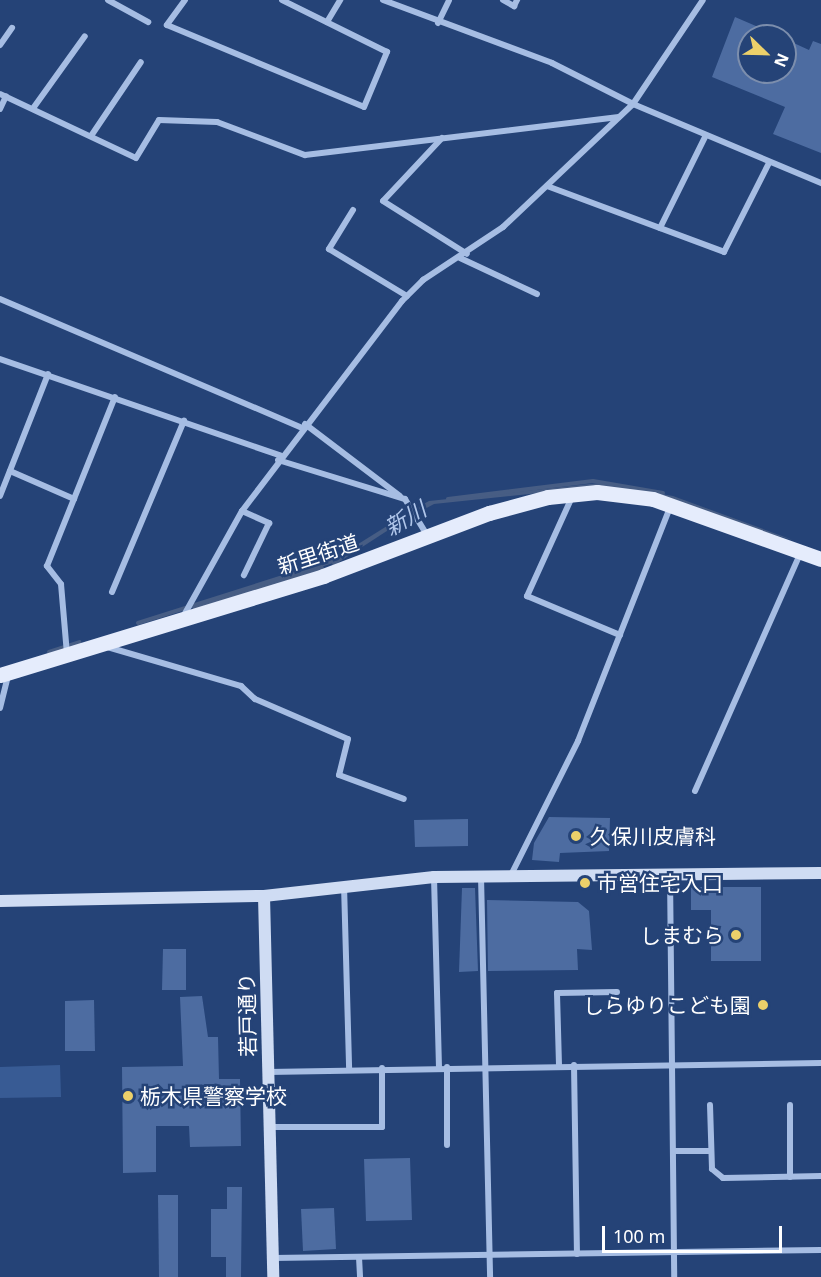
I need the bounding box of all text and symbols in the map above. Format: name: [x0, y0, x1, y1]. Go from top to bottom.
north arrow: [737, 24, 797, 84]
text: N: [769, 50, 794, 71]
water label: 新川: [379, 495, 431, 541]
street label: 新里街道: [274, 529, 362, 579]
place label: 久保川皮膚科: [590, 823, 716, 849]
marker: 久保川皮膚科: [567, 827, 585, 845]
place label: 市営住宅入口: [597, 870, 723, 896]
marker: 市営住宅入口: [578, 876, 592, 890]
place label: しまむら: [640, 922, 724, 948]
marker: しまむら: [729, 928, 743, 942]
street label: 若戸通り: [234, 973, 260, 1057]
place label: しらゆりこども園: [583, 992, 751, 1018]
marker: しらゆりこども園: [756, 998, 770, 1012]
place label: 栃木県警察学校: [140, 1083, 287, 1109]
marker: 栃木県警察学校: [121, 1089, 135, 1103]
scale bar: [605, 1214, 785, 1252]
text: 100 m: [613, 1224, 665, 1248]

